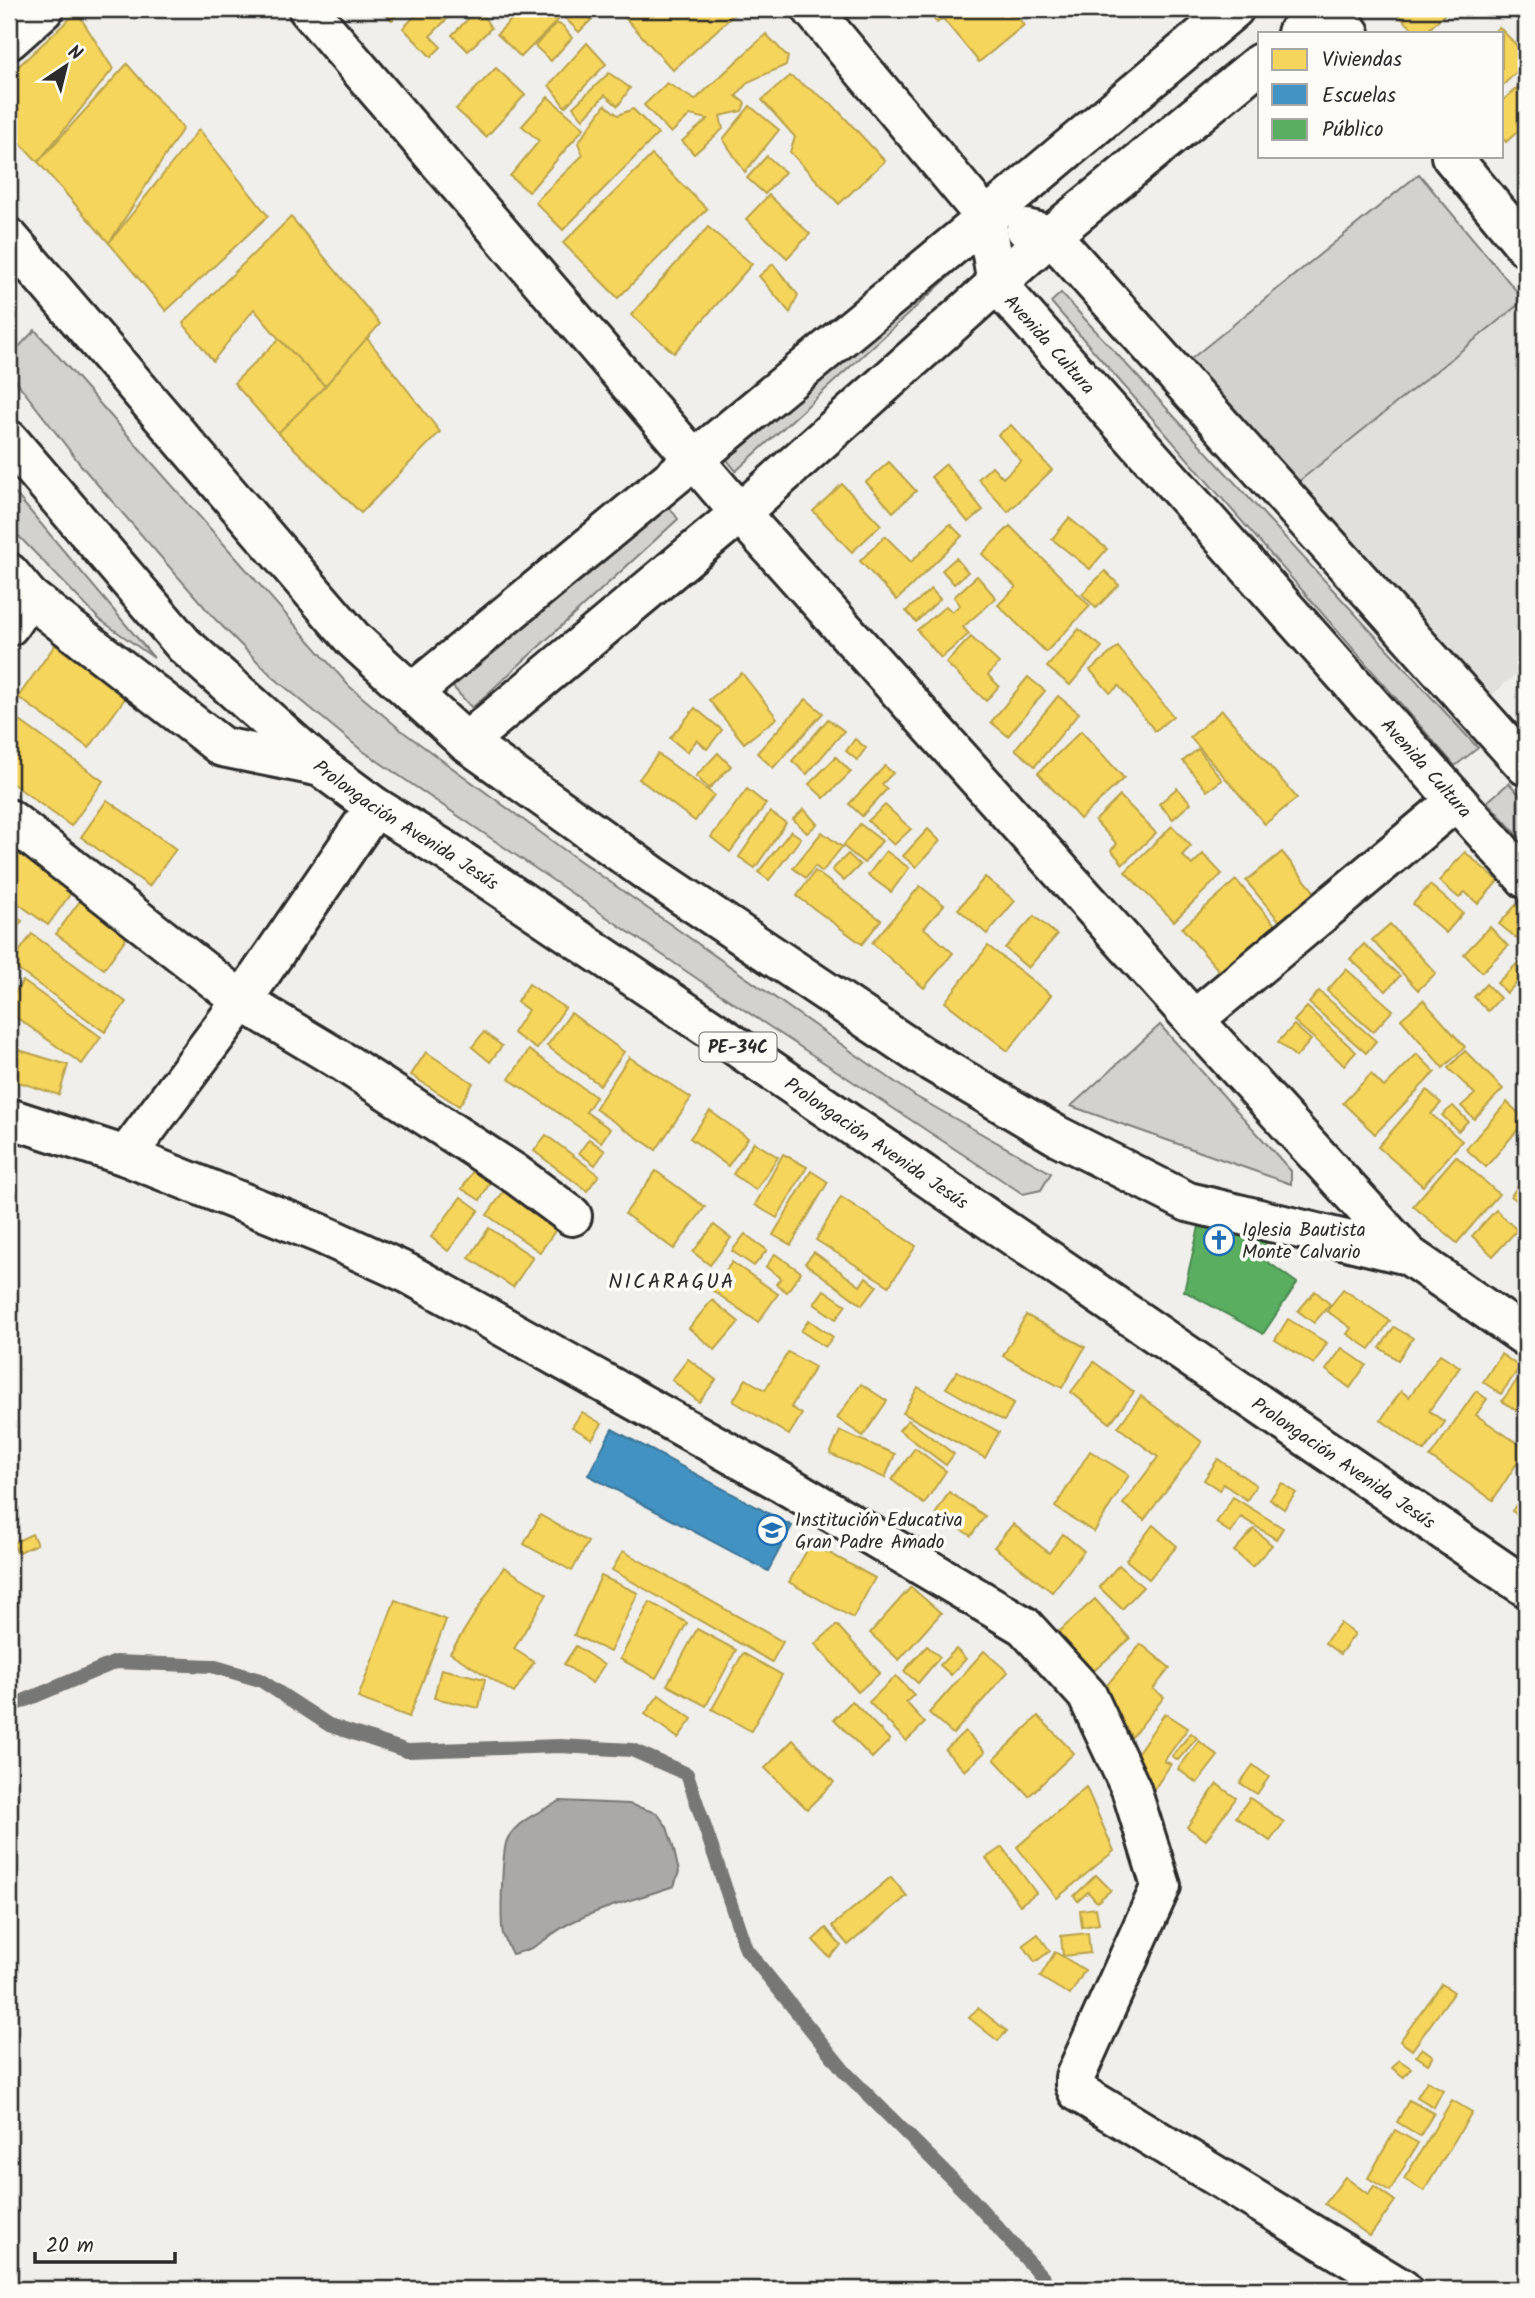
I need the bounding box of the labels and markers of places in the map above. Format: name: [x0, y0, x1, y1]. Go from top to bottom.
place label: Iglesia Bautista Monte Calvario: [1242, 1216, 1366, 1268]
church icon: Iglesia Bautista Monte Calvario: [1202, 1223, 1236, 1257]
place label: Institución Educativa Gran Padre Amado: [795, 1506, 963, 1558]
school or university icon: Institución Educativa Gran Padre Amado: [755, 1513, 789, 1547]

